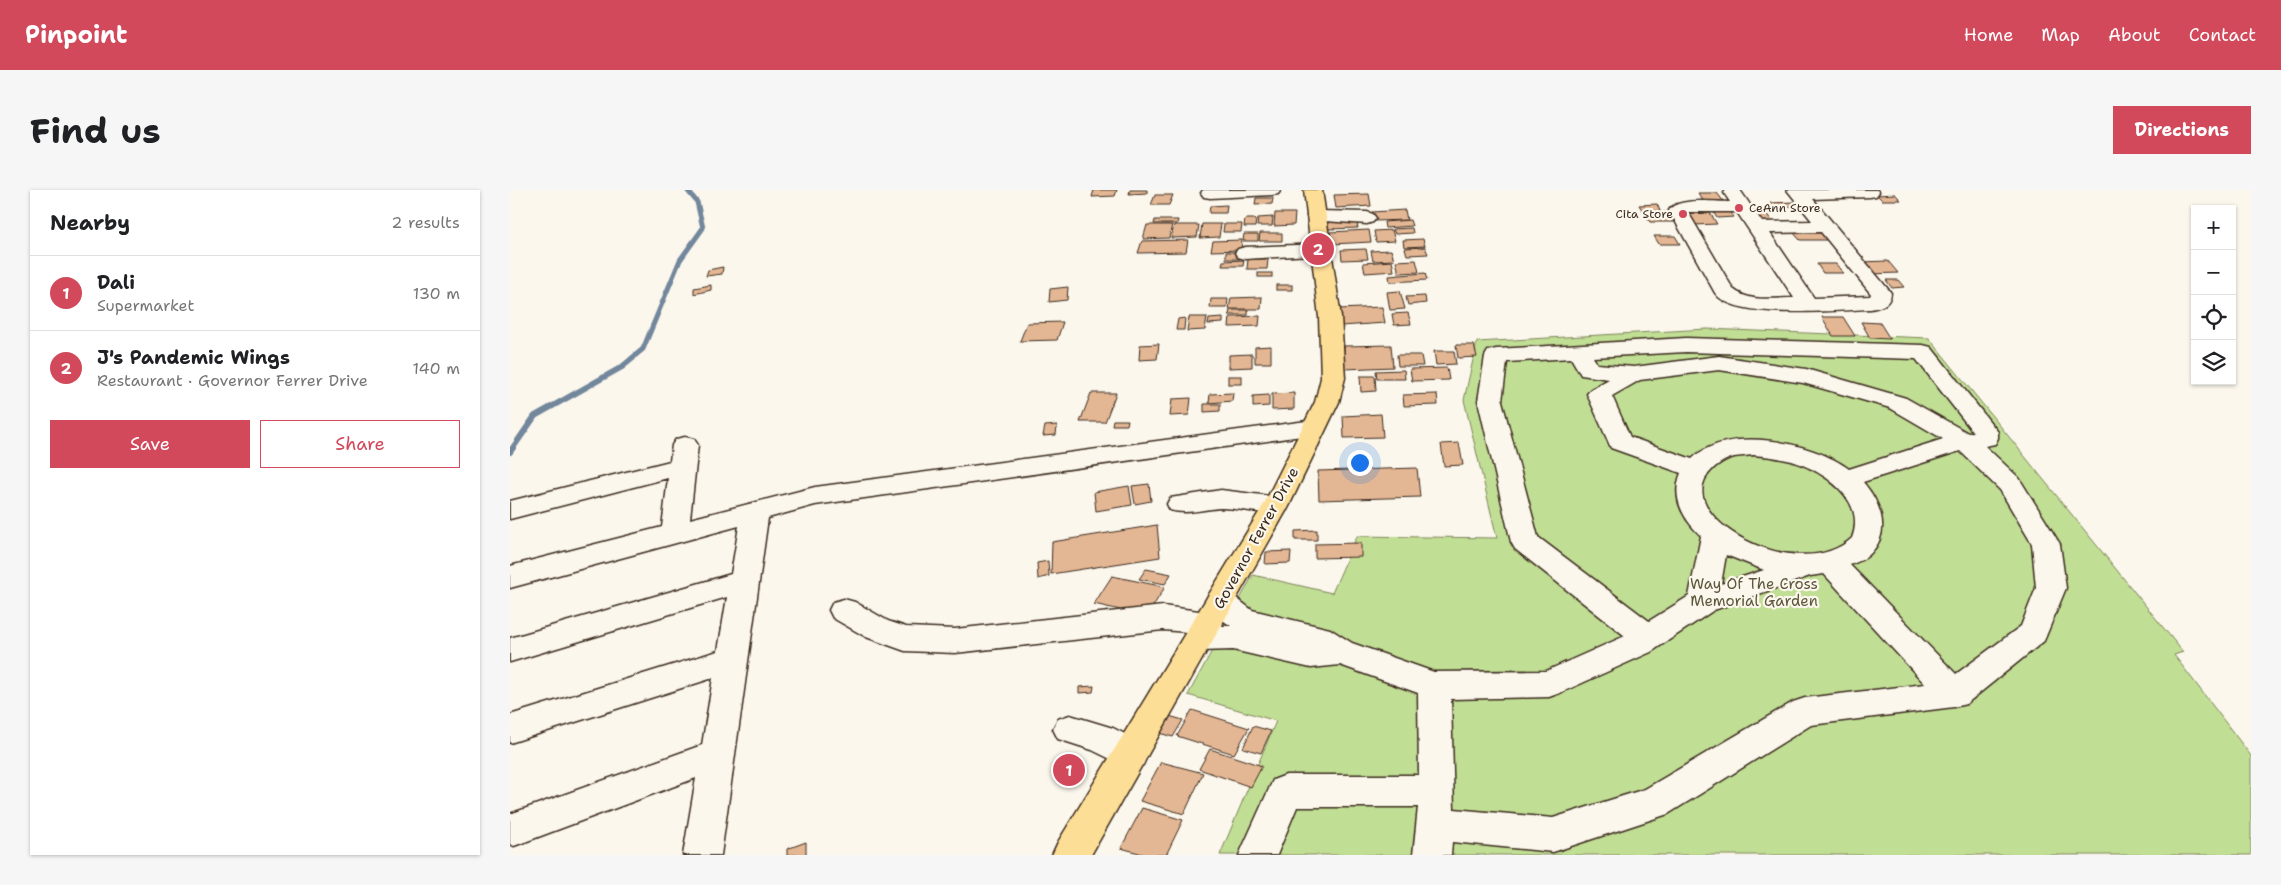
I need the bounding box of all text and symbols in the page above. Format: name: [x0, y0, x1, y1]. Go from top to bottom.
text: Pinpoint: [25, 19, 127, 51]
text: Home: [1964, 23, 2013, 47]
text: Map: [2041, 23, 2080, 47]
text: About: [2108, 23, 2161, 47]
text: Contact: [2189, 23, 2256, 47]
button: Directions: [2113, 106, 2251, 154]
text: Find us: [30, 107, 161, 154]
place label: CeAnn Store: [1749, 200, 1821, 216]
marker: CeAnn Store: [1733, 202, 1745, 214]
map controls: [2191, 205, 2236, 385]
button: +: [2191, 205, 2236, 250]
place label: Cita Store: [1616, 206, 1673, 222]
marker: Cita Store: [1677, 208, 1689, 220]
text: Nearby: [50, 209, 130, 237]
text: 2 results: [391, 212, 460, 233]
pin: 2: [1302, 230, 1334, 268]
button: −: [2191, 250, 2236, 295]
text: Dali: [97, 270, 135, 295]
text: 1: [62, 283, 70, 304]
text: 130 m: [413, 283, 460, 304]
text: Supermarket: [97, 295, 194, 316]
button: locate: [2191, 295, 2236, 340]
button: layers: [2191, 340, 2236, 385]
text: J's Pandemic Wings: [97, 345, 290, 370]
text: 2: [60, 358, 72, 379]
text: 140 m: [413, 358, 460, 379]
text: Restaurant · Governor Ferrer Drive: [97, 370, 368, 391]
button: Save: [50, 420, 250, 468]
button: Share: [260, 420, 460, 468]
your location: [1347, 450, 1373, 476]
street label: Governor Ferrer Drive: [1209, 464, 1303, 612]
park label: Way Of The Cross Memorial Garden: [1690, 574, 1818, 611]
pin: 1: [1053, 751, 1085, 789]

